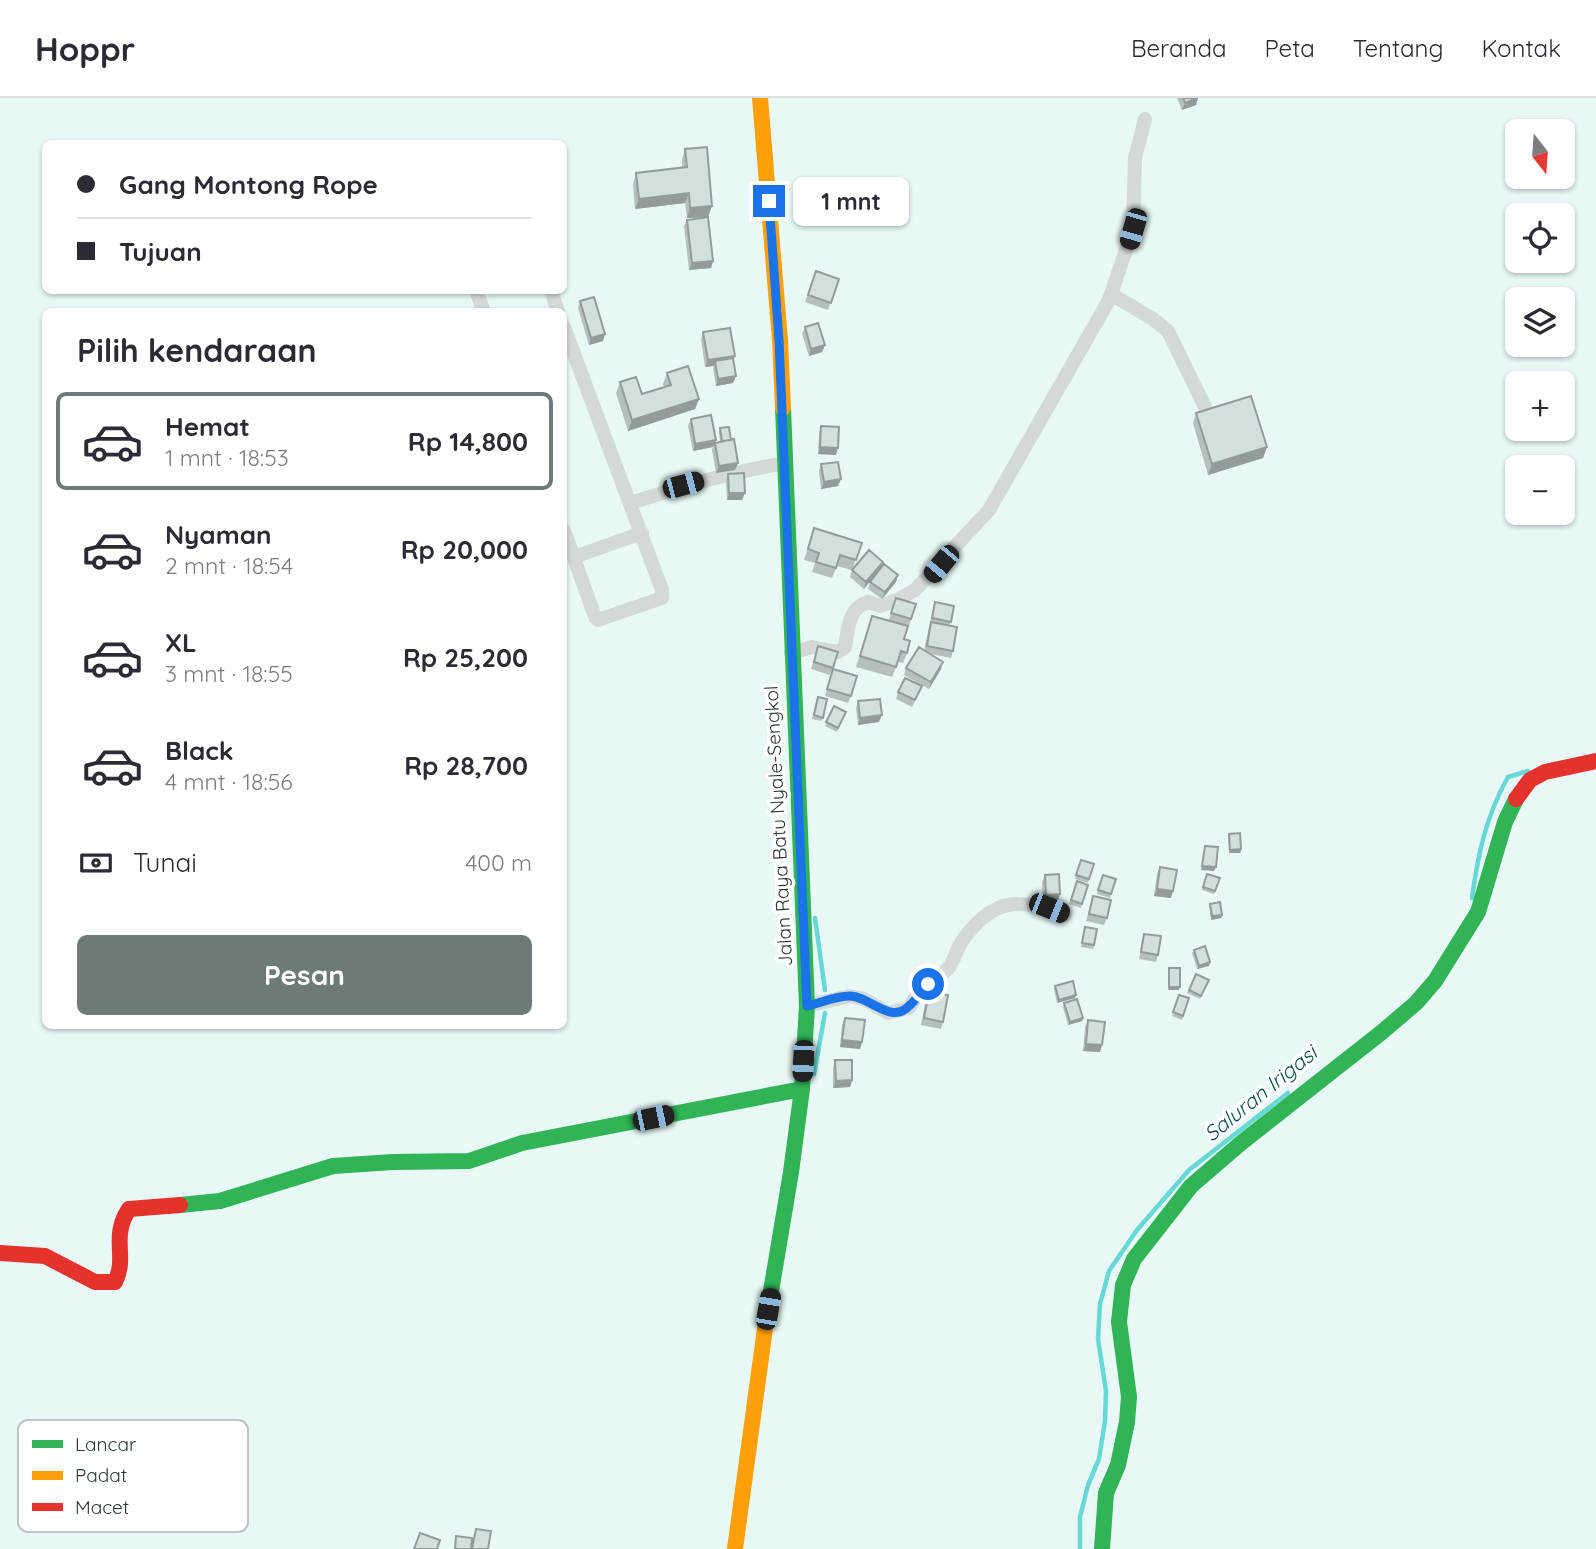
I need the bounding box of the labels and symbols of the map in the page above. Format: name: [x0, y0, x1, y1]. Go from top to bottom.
north arrow: [1505, 119, 1575, 189]
callout: 1 mnt: [794, 176, 909, 226]
route end: [753, 185, 785, 217]
car: [1118, 206, 1149, 252]
car: [660, 469, 707, 501]
car: [920, 541, 963, 587]
street label: Jalan Raya Batu Nyale-Sengkol: [759, 685, 797, 967]
car: [1026, 890, 1073, 926]
route start: [912, 968, 944, 1000]
water label: Saluran Irigasi: [1198, 1038, 1324, 1146]
car: [792, 1039, 815, 1083]
car: [631, 1103, 676, 1133]
car: [755, 1286, 782, 1332]
legend: [18, 1420, 248, 1532]
text: Lancar: [75, 1432, 137, 1456]
text: Padat: [75, 1463, 127, 1487]
text: Macet: [75, 1495, 129, 1519]

